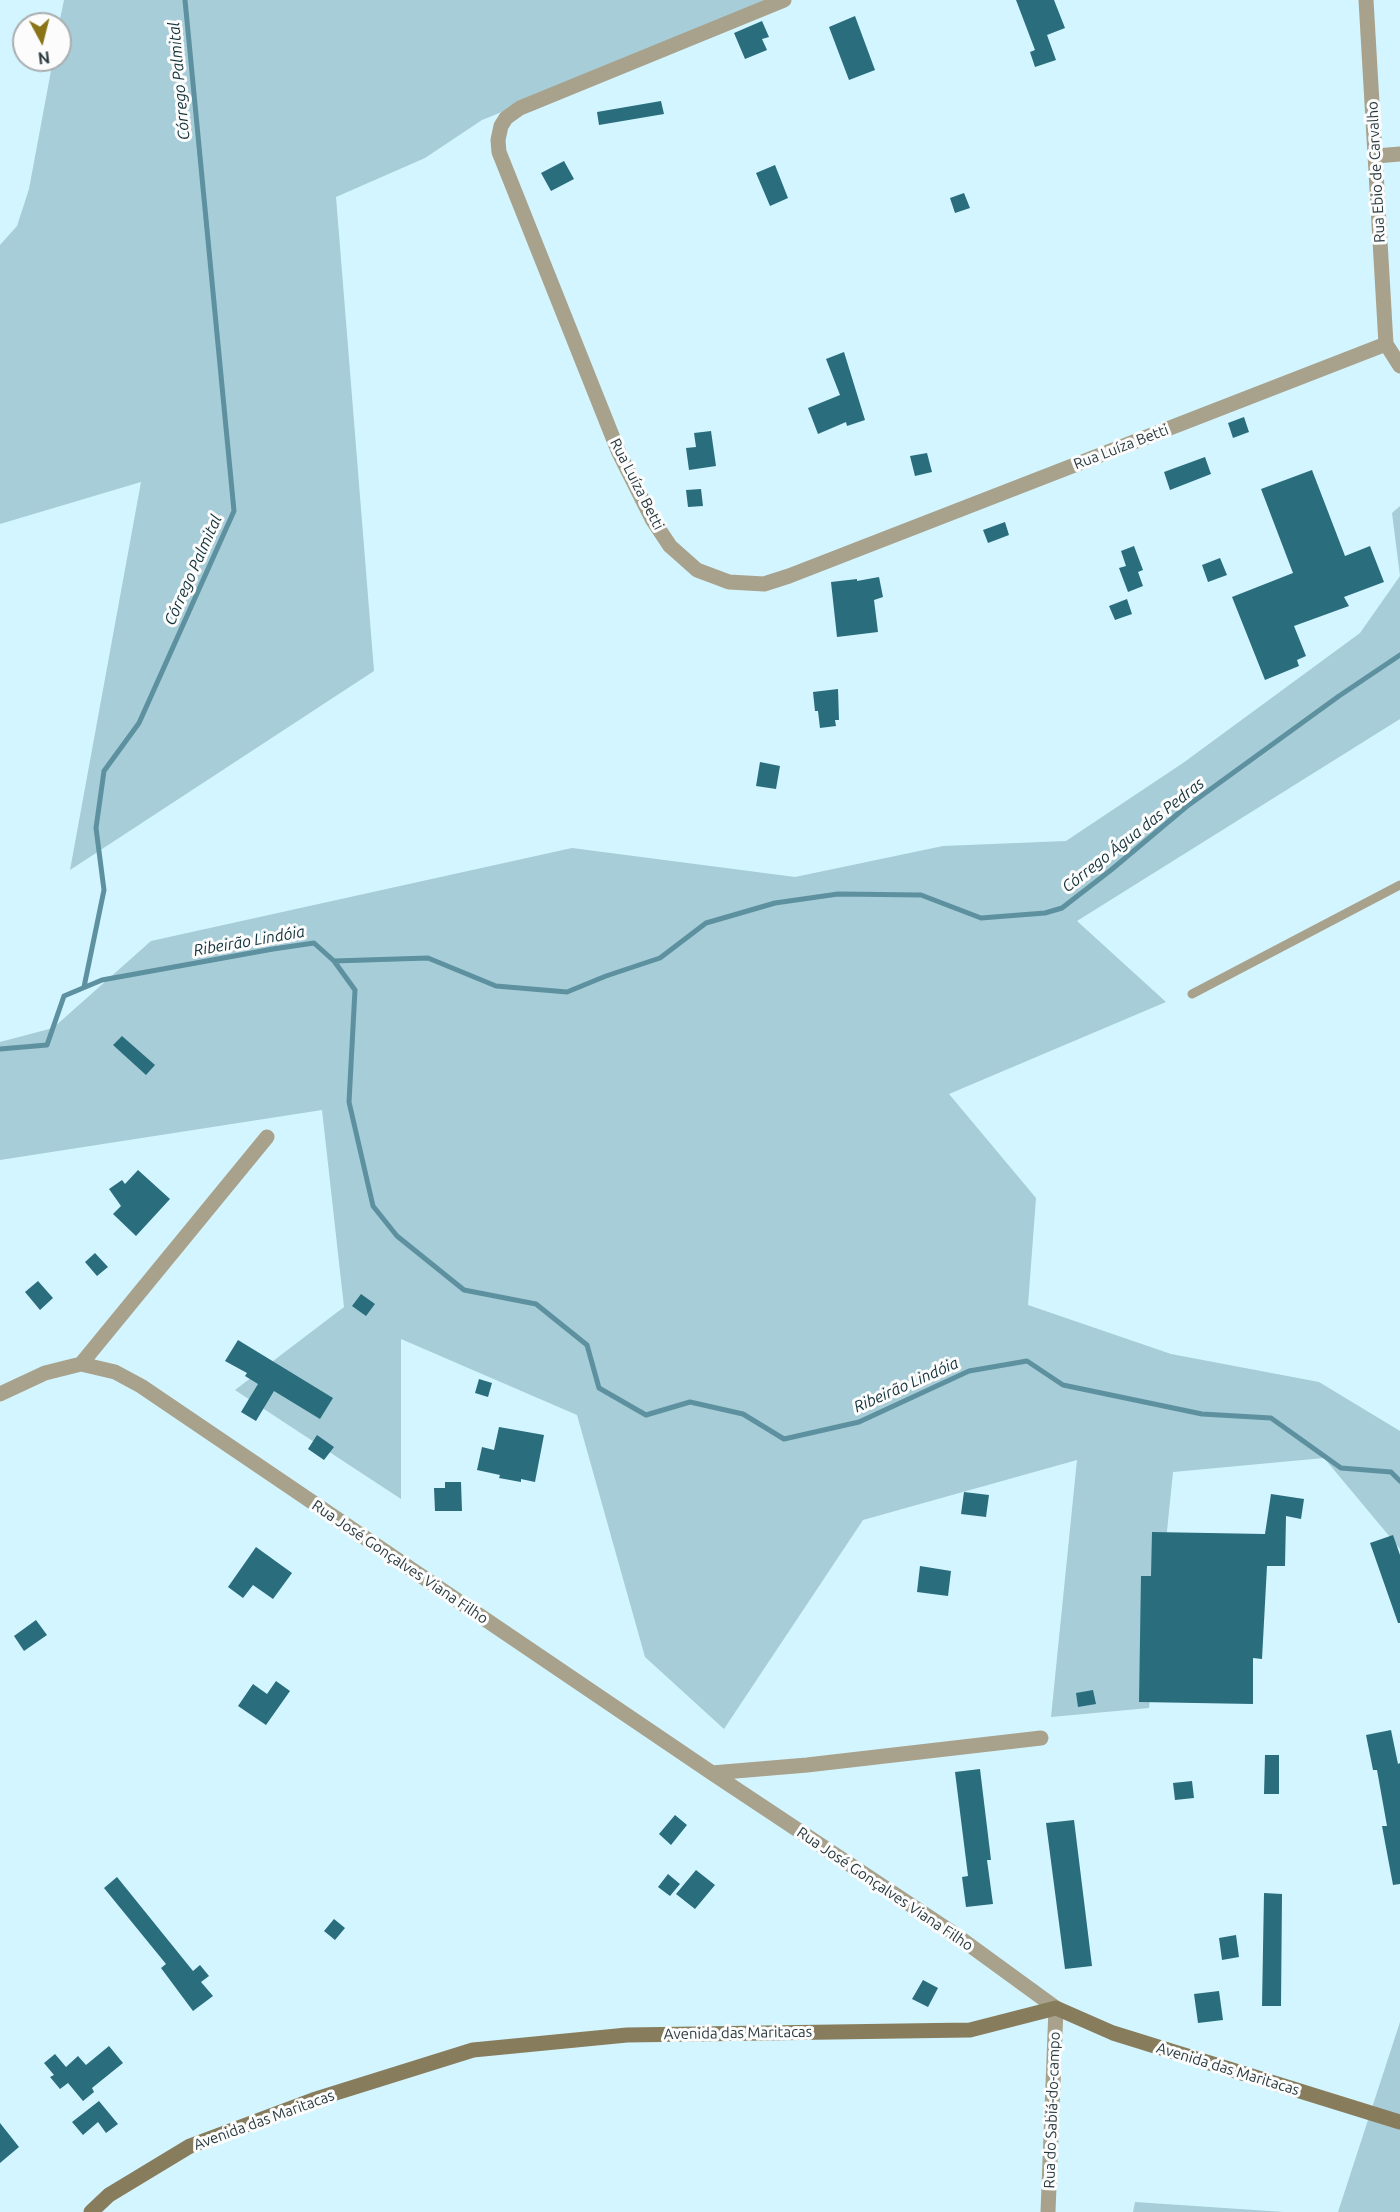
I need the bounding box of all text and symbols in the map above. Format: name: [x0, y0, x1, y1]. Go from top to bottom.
north arrow: [12, 12, 72, 72]
water label: Córrego Palmital: [164, 21, 194, 141]
text: N: [37, 48, 51, 68]
street label: Rua Ebio de Carvalho: [1363, 101, 1389, 243]
street label: Rua Luíza Betti: [1071, 421, 1171, 473]
street label: Rua Luíza Betti: [606, 435, 668, 533]
water label: Córrego Palmital: [160, 512, 226, 628]
water label: Córrego Água das Pedras: [1058, 774, 1208, 896]
water label: Ribeirão Lindóia: [192, 922, 306, 960]
water label: Ribeirão Lindóia: [851, 1353, 961, 1417]
street label: Rua José Gonçalves Viana Filho: [308, 1496, 492, 1628]
street label: Rua José Gonçalves Viana Filho: [793, 1823, 977, 1955]
street label: Avenida das Maritacas: [664, 2023, 812, 2043]
street label: Rua do Sabiá-do-campo: [1040, 2031, 1064, 2189]
street label: Avenida das Maritacas: [1154, 2039, 1302, 2099]
street label: Avenida das Maritacas: [191, 2086, 337, 2154]

